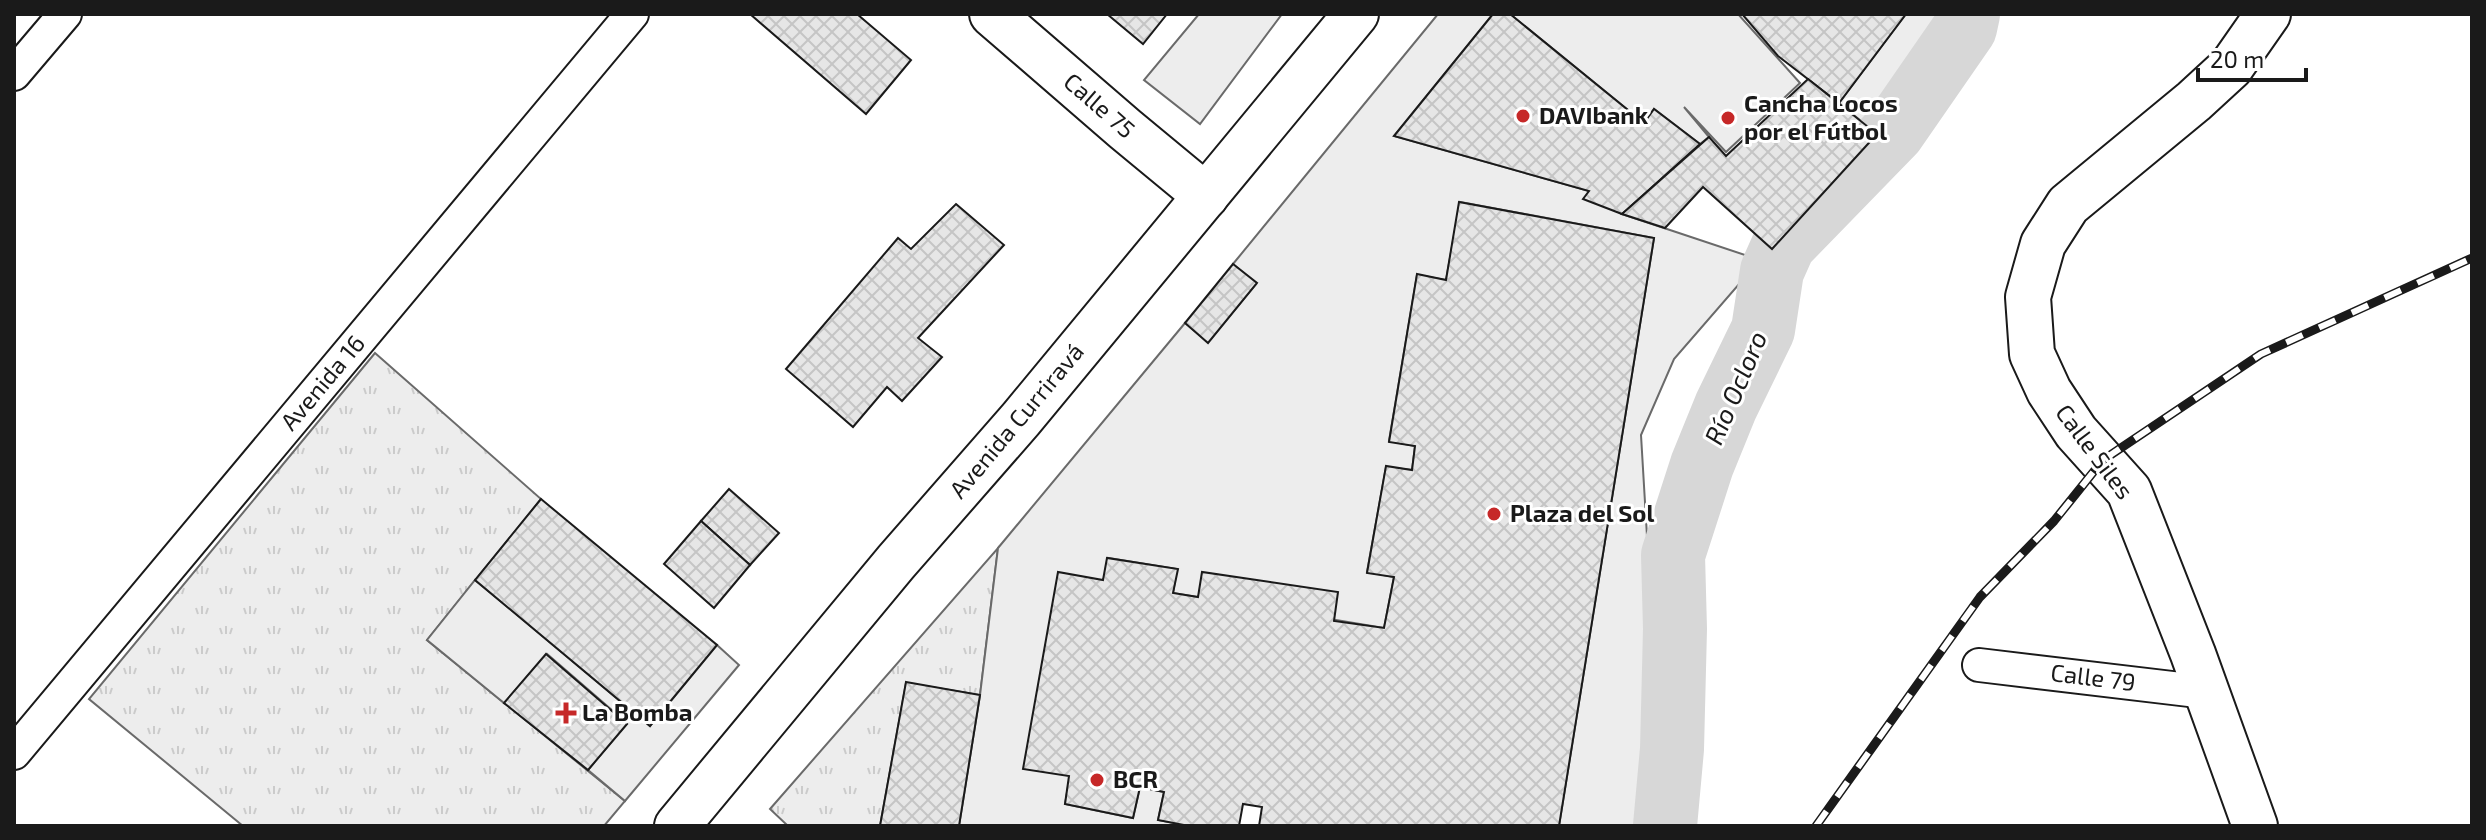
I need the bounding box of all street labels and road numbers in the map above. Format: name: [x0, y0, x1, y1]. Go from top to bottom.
street label: Calle 75: [1059, 66, 1141, 144]
street label: Avenida 16: [274, 329, 370, 436]
street label: Avenida Curriravá: [943, 337, 1089, 503]
street label: Calle Siles: [2050, 398, 2140, 504]
street label: Calle 79: [2049, 657, 2137, 696]

